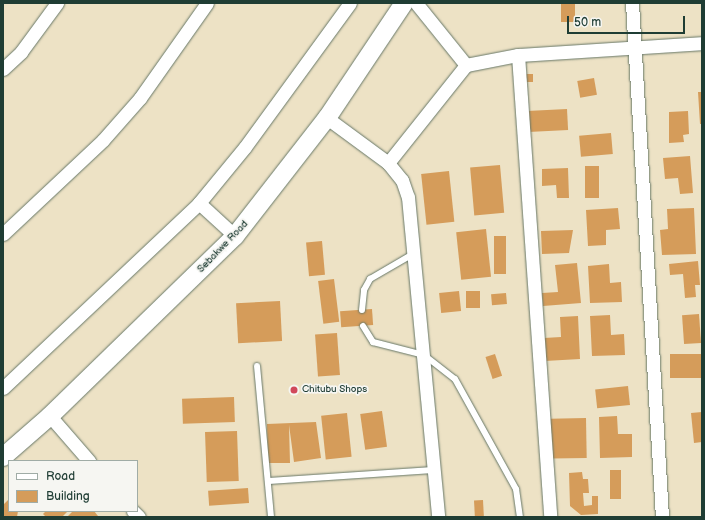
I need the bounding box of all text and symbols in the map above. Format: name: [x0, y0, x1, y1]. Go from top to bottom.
scale bar: [569, 8, 687, 34]
text: 50 m: [574, 15, 601, 30]
street label: Sebakwe Road: [195, 219, 251, 275]
place label: Chitubu Shops: [302, 384, 367, 396]
marker: Chitubu Shops: [289, 385, 299, 395]
legend: [8, 460, 138, 512]
text: Road: [46, 469, 75, 484]
text: Building: [46, 489, 90, 504]

